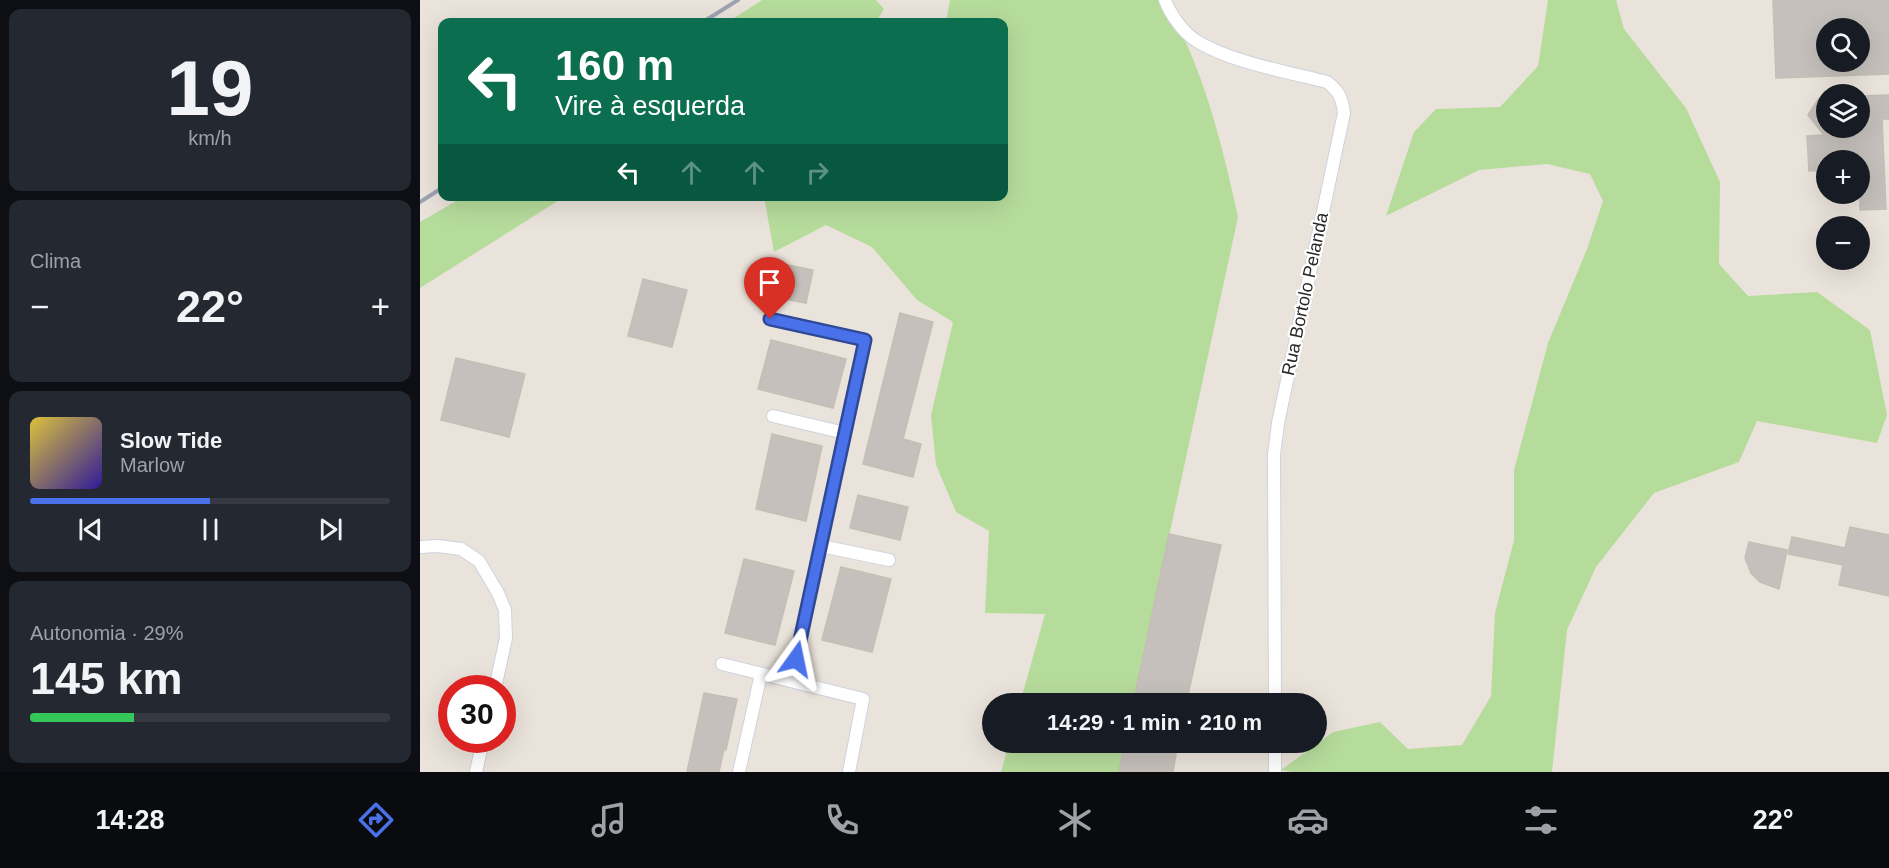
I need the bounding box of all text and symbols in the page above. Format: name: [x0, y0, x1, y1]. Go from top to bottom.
map controls: [1816, 18, 1870, 270]
button: search: [1816, 18, 1870, 72]
icon: left: [456, 42, 534, 120]
text: 160 m: [555, 42, 674, 89]
text: 19: [167, 44, 253, 132]
button: layers: [1816, 84, 1870, 138]
text: Vire à esquerda: [555, 91, 745, 121]
text: km/h: [188, 127, 232, 149]
button: +: [1816, 150, 1870, 204]
icon: left: [612, 156, 645, 189]
icon: ahead: [675, 156, 708, 189]
icon: ahead: [738, 156, 771, 189]
icon: right: [801, 156, 834, 189]
street label: Rua Bortolo Pelanda: [1278, 210, 1332, 377]
button: −: [1816, 216, 1870, 270]
text: Clima: [30, 250, 81, 272]
pin: [744, 257, 795, 319]
icon: arrive: [753, 266, 786, 299]
text: 22°: [176, 281, 244, 332]
text: −: [30, 288, 49, 325]
text: +: [371, 288, 390, 325]
text: Slow Tide: [120, 428, 222, 453]
text: Marlow: [120, 454, 184, 476]
icon: previous: [74, 513, 107, 546]
icon: pause: [194, 513, 227, 546]
icon: next: [314, 513, 347, 546]
text: Autonomia · 29%: [30, 622, 183, 644]
position arrow: [764, 627, 828, 691]
text: 145 km: [30, 653, 183, 704]
speed limit sign: 30: [438, 675, 516, 753]
text: 14:29 · 1 min · 210 m: [1047, 710, 1262, 735]
icon: directions: [355, 799, 397, 841]
icon: music: [588, 799, 630, 841]
icon: phone: [821, 799, 863, 841]
icon: climate: [1054, 799, 1096, 841]
icon: car: [1287, 799, 1329, 841]
icon: filters: [1520, 799, 1562, 841]
text: 14:28: [95, 805, 165, 835]
text: 22°: [1753, 805, 1793, 835]

